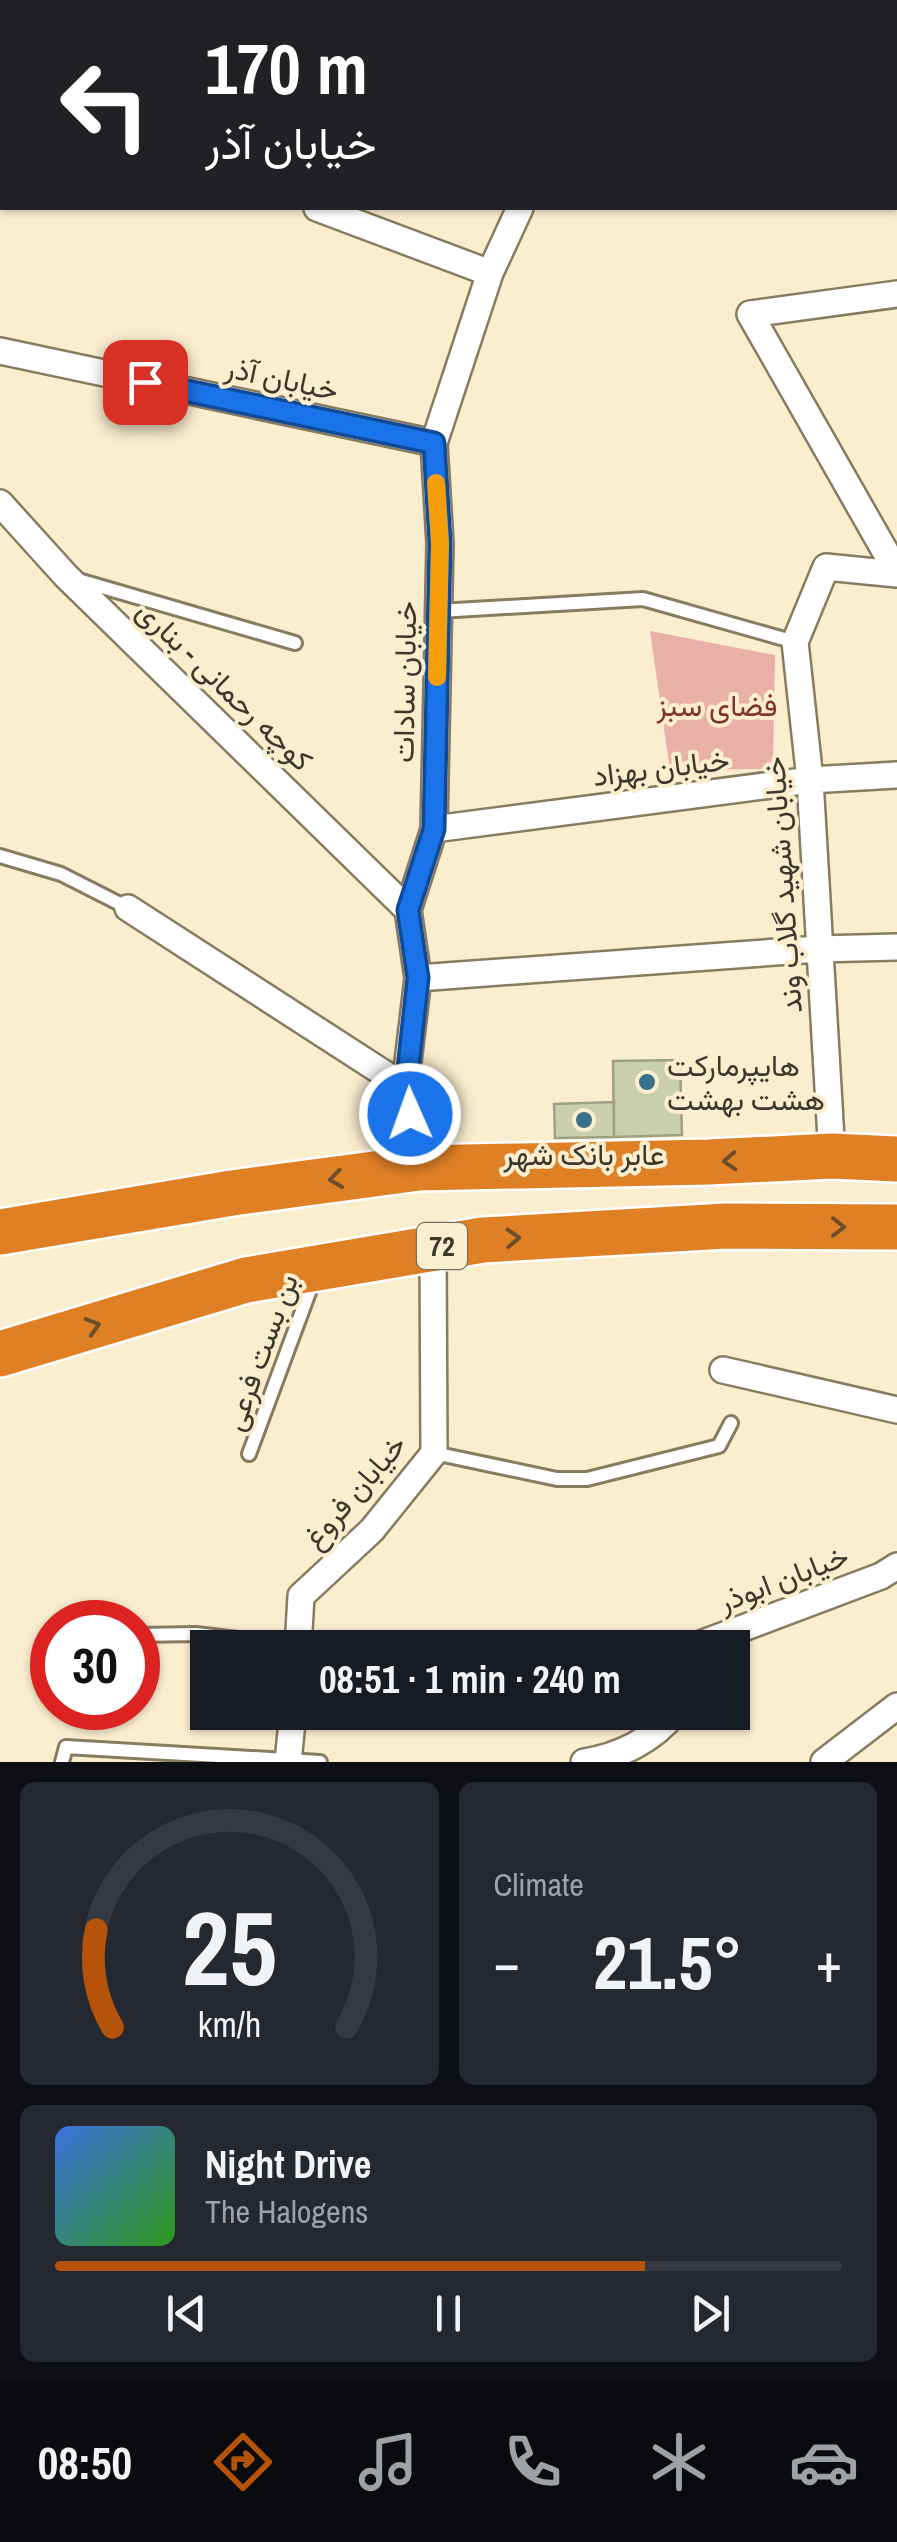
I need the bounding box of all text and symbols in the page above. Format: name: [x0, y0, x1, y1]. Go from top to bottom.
text: 170 m: [205, 22, 368, 116]
icon: left: [40, 40, 170, 170]
text: خیابان آذر: [205, 112, 376, 173]
pin: [103, 340, 188, 425]
street label: خیابان آذر: [221, 346, 342, 409]
icon: arrive: [118, 355, 173, 410]
street label: کوچه رحمانی - بناری: [128, 591, 322, 780]
street label: خیابان سادات: [383, 601, 425, 763]
park label: فضای سبز: [655, 685, 778, 725]
street label: خیابان بهزاد: [590, 739, 732, 795]
street label: خیابان شهید گلاب وند: [753, 755, 811, 1015]
place label: هایپرمارکت هشت بهشت: [667, 1045, 825, 1119]
position arrow: [358, 1062, 462, 1166]
marker: هایپرمارکت هشت بهشت: [636, 1071, 658, 1093]
marker: عابر بانک شهر: [573, 1109, 595, 1131]
place label: عابر بانک شهر: [502, 1134, 665, 1174]
one-way arrow: [721, 1150, 737, 1171]
one-way arrow: [327, 1168, 344, 1189]
one-way arrow: [830, 1216, 846, 1237]
road number: 72: [417, 1223, 467, 1269]
one-way arrow: [506, 1228, 522, 1249]
street label: بن بست فرعی: [213, 1268, 307, 1436]
one-way arrow: [84, 1317, 101, 1338]
street label: خیابان فروغ: [293, 1425, 416, 1557]
street label: خیابان ابوذر: [711, 1535, 854, 1621]
speed limit sign: 30: [30, 1600, 160, 1730]
text: 08:51 · 1 min · 240 m: [319, 1654, 621, 1705]
text: Climate: [494, 1863, 584, 1906]
text: 25: [182, 1877, 277, 2017]
text: 21.5°: [593, 1911, 743, 2012]
text: −: [494, 1925, 520, 1999]
text: +: [816, 1925, 842, 1999]
text: km/h: [197, 2000, 261, 2048]
text: Night Drive: [205, 2139, 371, 2190]
text: The Halogens: [205, 2190, 368, 2233]
icon: previous: [159, 2286, 214, 2341]
icon: pause: [421, 2286, 476, 2341]
icon: next: [683, 2286, 738, 2341]
icon: directions: [208, 2427, 278, 2497]
icon: music: [353, 2427, 423, 2497]
icon: phone: [498, 2427, 568, 2497]
icon: climate: [644, 2427, 714, 2497]
icon: car: [789, 2427, 859, 2497]
text: 08:50: [38, 2432, 132, 2493]

